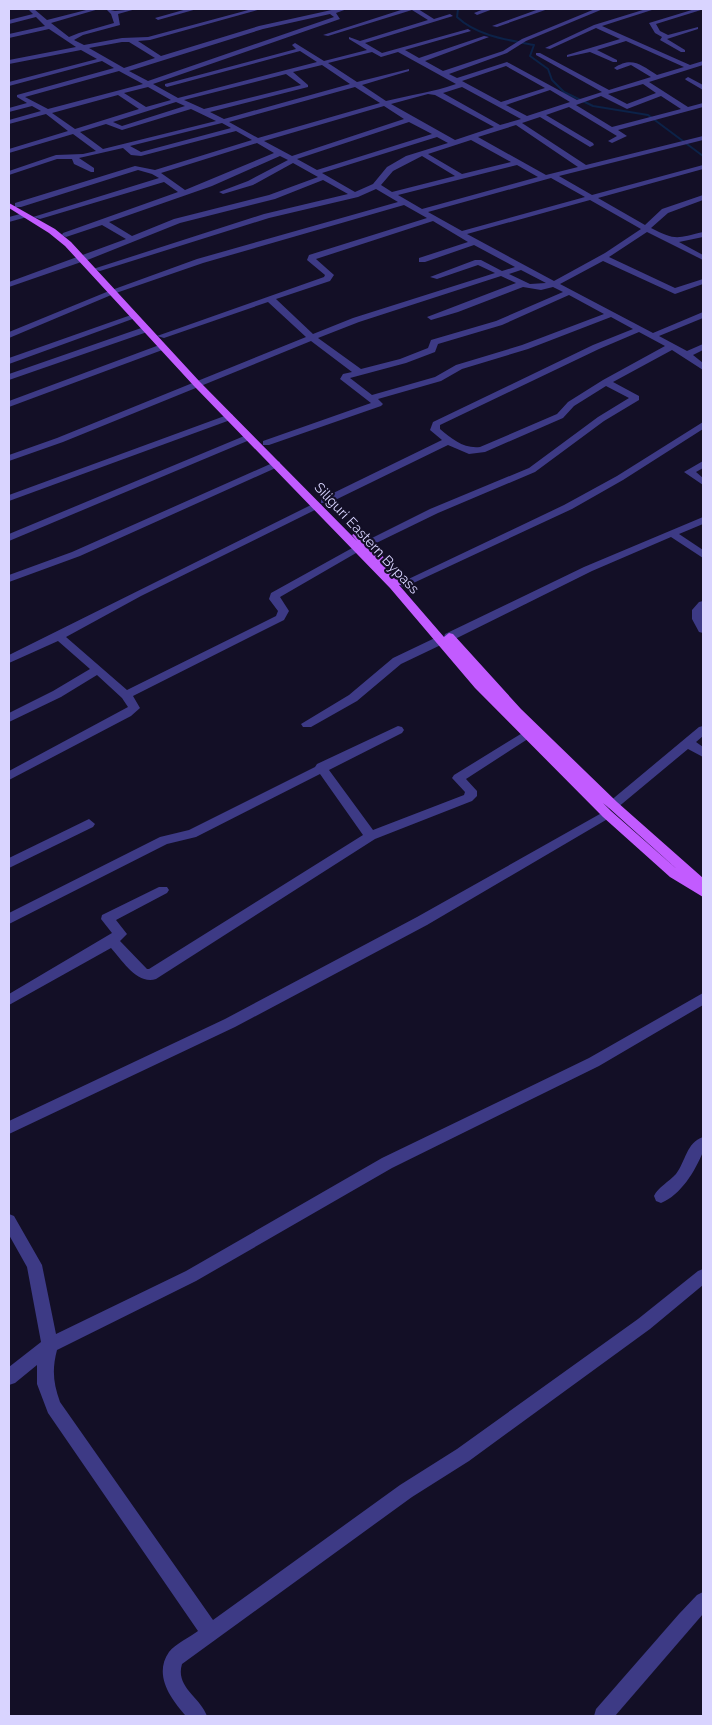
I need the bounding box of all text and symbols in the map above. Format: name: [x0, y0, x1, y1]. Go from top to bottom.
street label: Siliguri Eastern Bypass: [311, 479, 423, 597]

